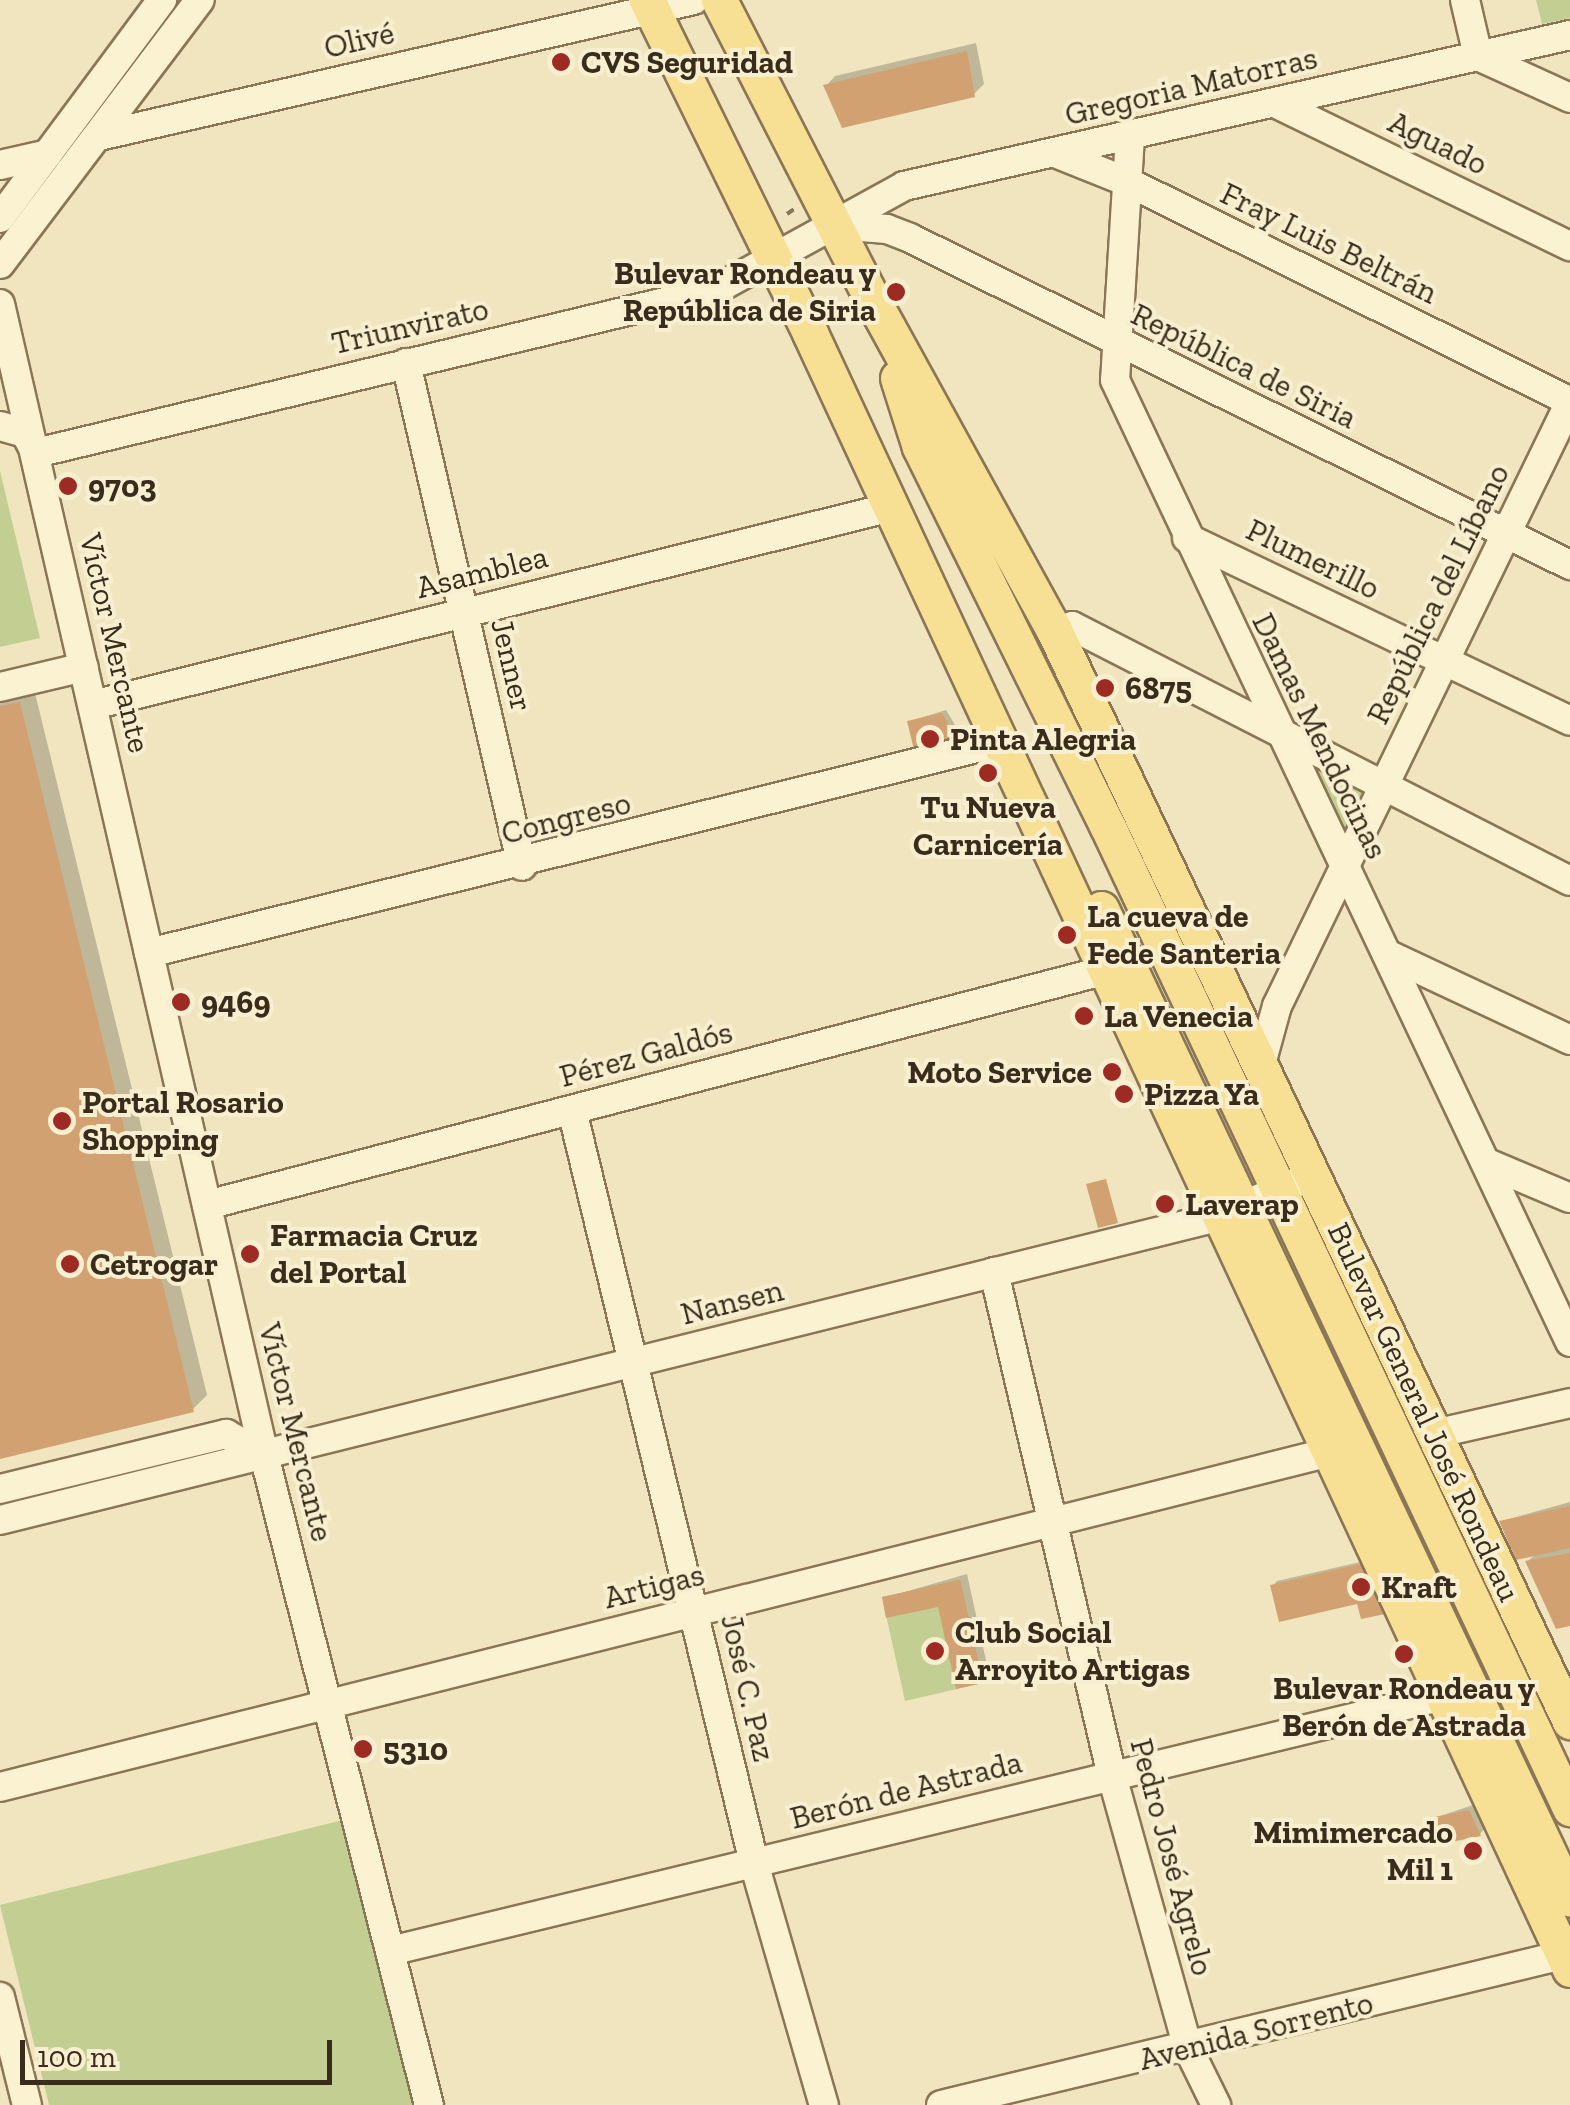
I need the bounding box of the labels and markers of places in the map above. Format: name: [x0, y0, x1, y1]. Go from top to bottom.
place label: CVS Seguridad: [581, 43, 793, 81]
marker: CVS Seguridad: [550, 51, 572, 73]
place label: Bulevar Rondeau y República de Siria: [613, 255, 876, 330]
marker: Bulevar Rondeau y República de Siria: [885, 281, 907, 303]
place label: 9703: [88, 467, 156, 505]
marker: 9703: [57, 475, 79, 497]
place label: 6875: [1125, 669, 1192, 707]
marker: 6875: [1094, 677, 1116, 699]
place label: Pinta Alegria: [950, 720, 1137, 758]
marker: Pinta Alegria: [919, 728, 941, 750]
marker: Tu Nueva Carnicería: [977, 762, 999, 784]
place label: Tu Nueva Carnicería: [913, 789, 1063, 864]
place label: La cueva de Fede Santeria: [1087, 898, 1281, 973]
marker: La cueva de Fede Santeria: [1056, 924, 1078, 946]
place label: 9469: [201, 983, 271, 1021]
marker: 9469: [170, 991, 192, 1013]
place label: La Venecia: [1104, 997, 1254, 1035]
marker: La Venecia: [1073, 1005, 1095, 1027]
place label: Moto Service: [907, 1053, 1092, 1091]
marker: Moto Service: [1101, 1061, 1123, 1083]
place label: Pizza Ya: [1144, 1075, 1260, 1113]
marker: Pizza Ya: [1113, 1083, 1135, 1105]
place label: Portal Rosario Shopping: [82, 1084, 284, 1159]
marker: Portal Rosario Shopping: [51, 1110, 73, 1132]
place label: Laverap: [1185, 1185, 1299, 1223]
marker: Laverap: [1154, 1193, 1176, 1215]
place label: Farmacia Cruz del Portal: [270, 1217, 478, 1292]
marker: Farmacia Cruz del Portal: [239, 1243, 261, 1265]
place label: Cetrogar: [90, 1245, 218, 1283]
marker: Cetrogar: [59, 1253, 81, 1275]
place label: Kraft: [1381, 1568, 1457, 1606]
marker: Kraft: [1350, 1576, 1372, 1598]
place label: Club Social Arroyito Artigas: [955, 1614, 1191, 1689]
marker: Club Social Arroyito Artigas: [924, 1640, 946, 1662]
marker: Bulevar Rondeau y Berón de Astrada: [1393, 1643, 1415, 1665]
place label: Bulevar Rondeau y Berón de Astrada: [1272, 1670, 1536, 1745]
place label: 5310: [383, 1730, 448, 1768]
marker: 5310: [352, 1738, 374, 1760]
place label: Mimimercado Mil 1: [1253, 1814, 1453, 1889]
marker: Mimimercado Mil 1: [1462, 1840, 1484, 1862]

